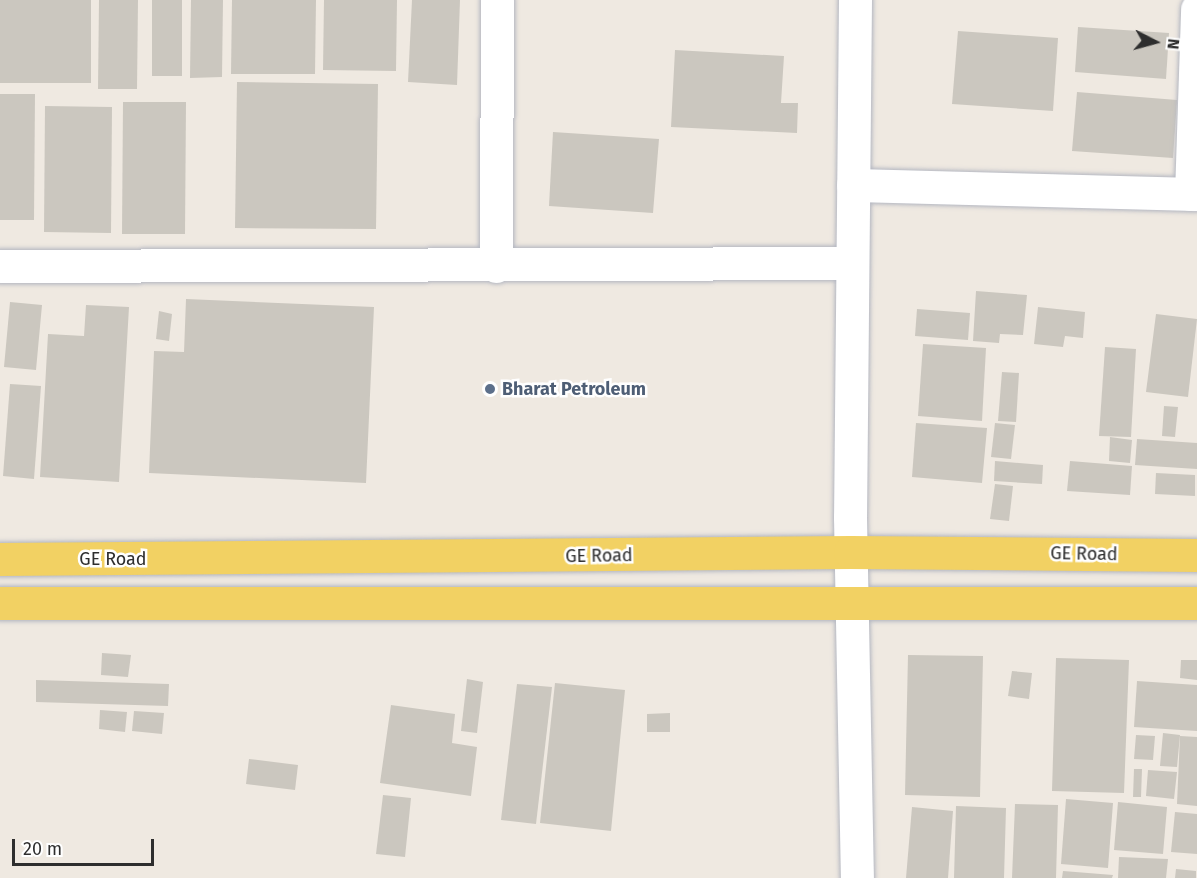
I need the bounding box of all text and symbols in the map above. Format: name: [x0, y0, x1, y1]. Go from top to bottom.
north arrow: [1125, 12, 1185, 72]
text: N: [1163, 38, 1183, 50]
place label: Bharat Petroleum: [502, 378, 646, 400]
marker: Bharat Petroleum: [483, 382, 497, 396]
street label: GE Road: [1050, 543, 1118, 565]
street label: GE Road: [565, 545, 633, 567]
street label: GE Road: [79, 548, 147, 570]
scale bar: [15, 827, 158, 865]
text: 20 m: [23, 838, 62, 860]

